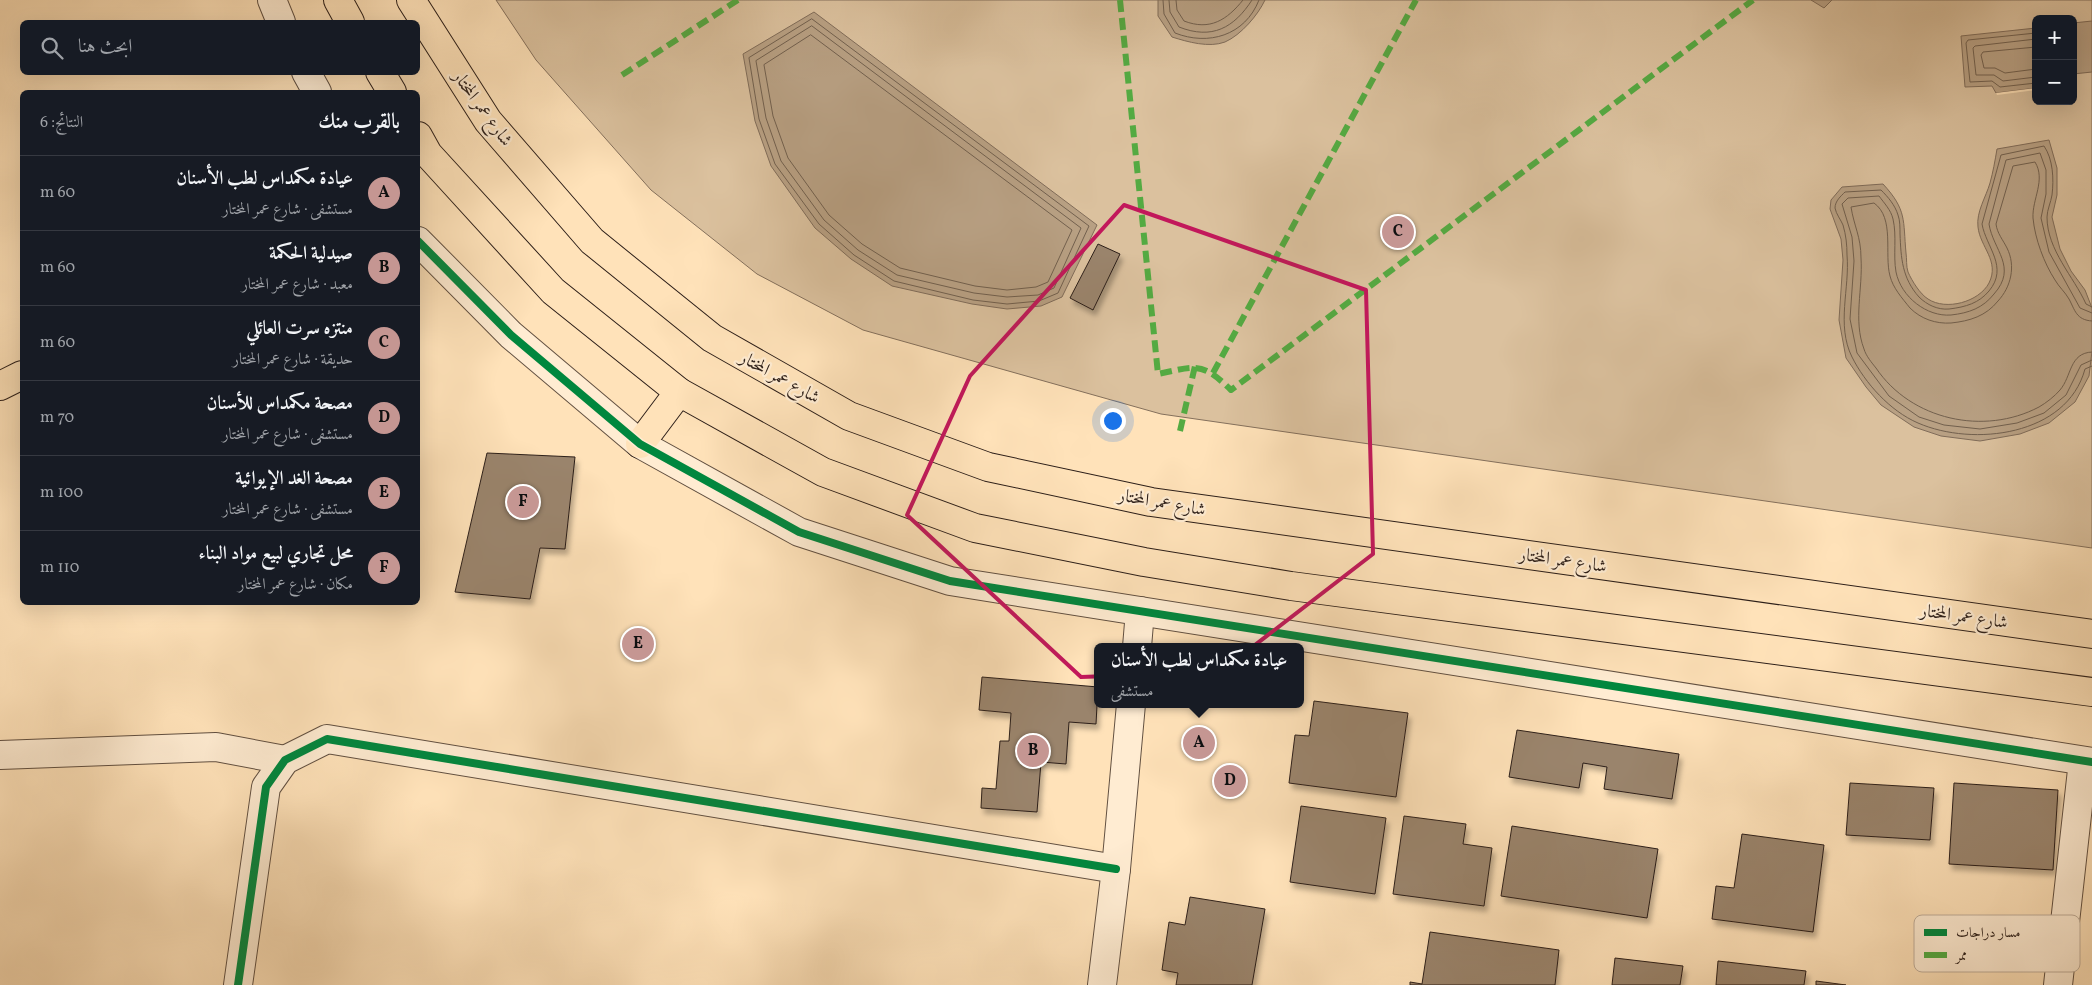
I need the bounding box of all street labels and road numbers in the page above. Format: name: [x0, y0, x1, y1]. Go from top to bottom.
street label: شارع عمر المختار: [444, 64, 518, 153]
street label: شارع عمر المختار: [732, 345, 824, 412]
street label: شارع عمر المختار: [1114, 483, 1207, 524]
street label: شارع عمر المختار: [1515, 543, 1608, 581]
street label: شارع عمر المختار: [1916, 599, 2009, 637]

